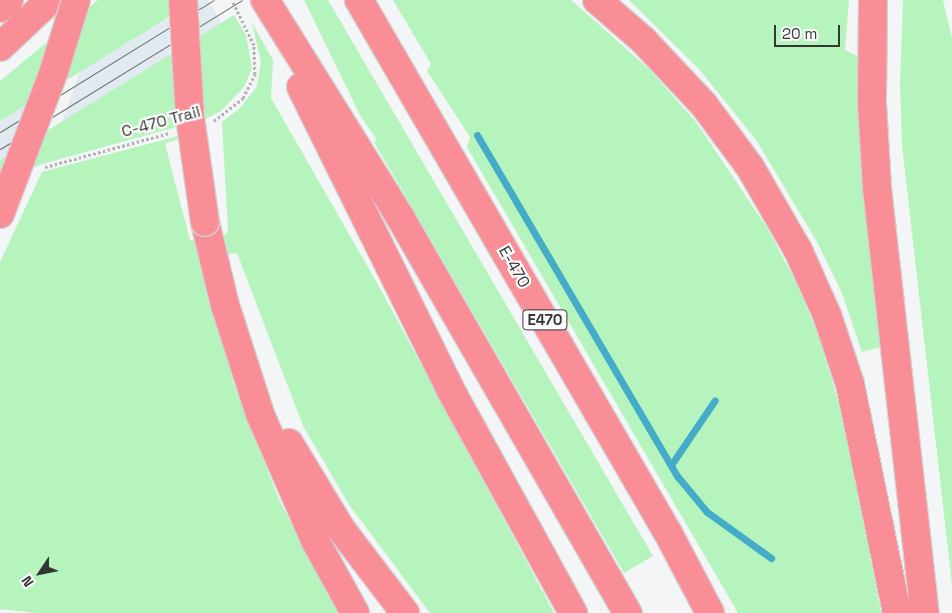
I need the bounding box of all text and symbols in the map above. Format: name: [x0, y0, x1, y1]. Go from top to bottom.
scale bar: [777, 15, 843, 47]
text: 20 m: [782, 24, 817, 43]
street label: C-470 Trail: [119, 102, 203, 142]
street label: E-470: [494, 243, 534, 291]
road number: E470: [521, 308, 569, 332]
north arrow: [15, 548, 65, 598]
text: N: [17, 572, 38, 590]

